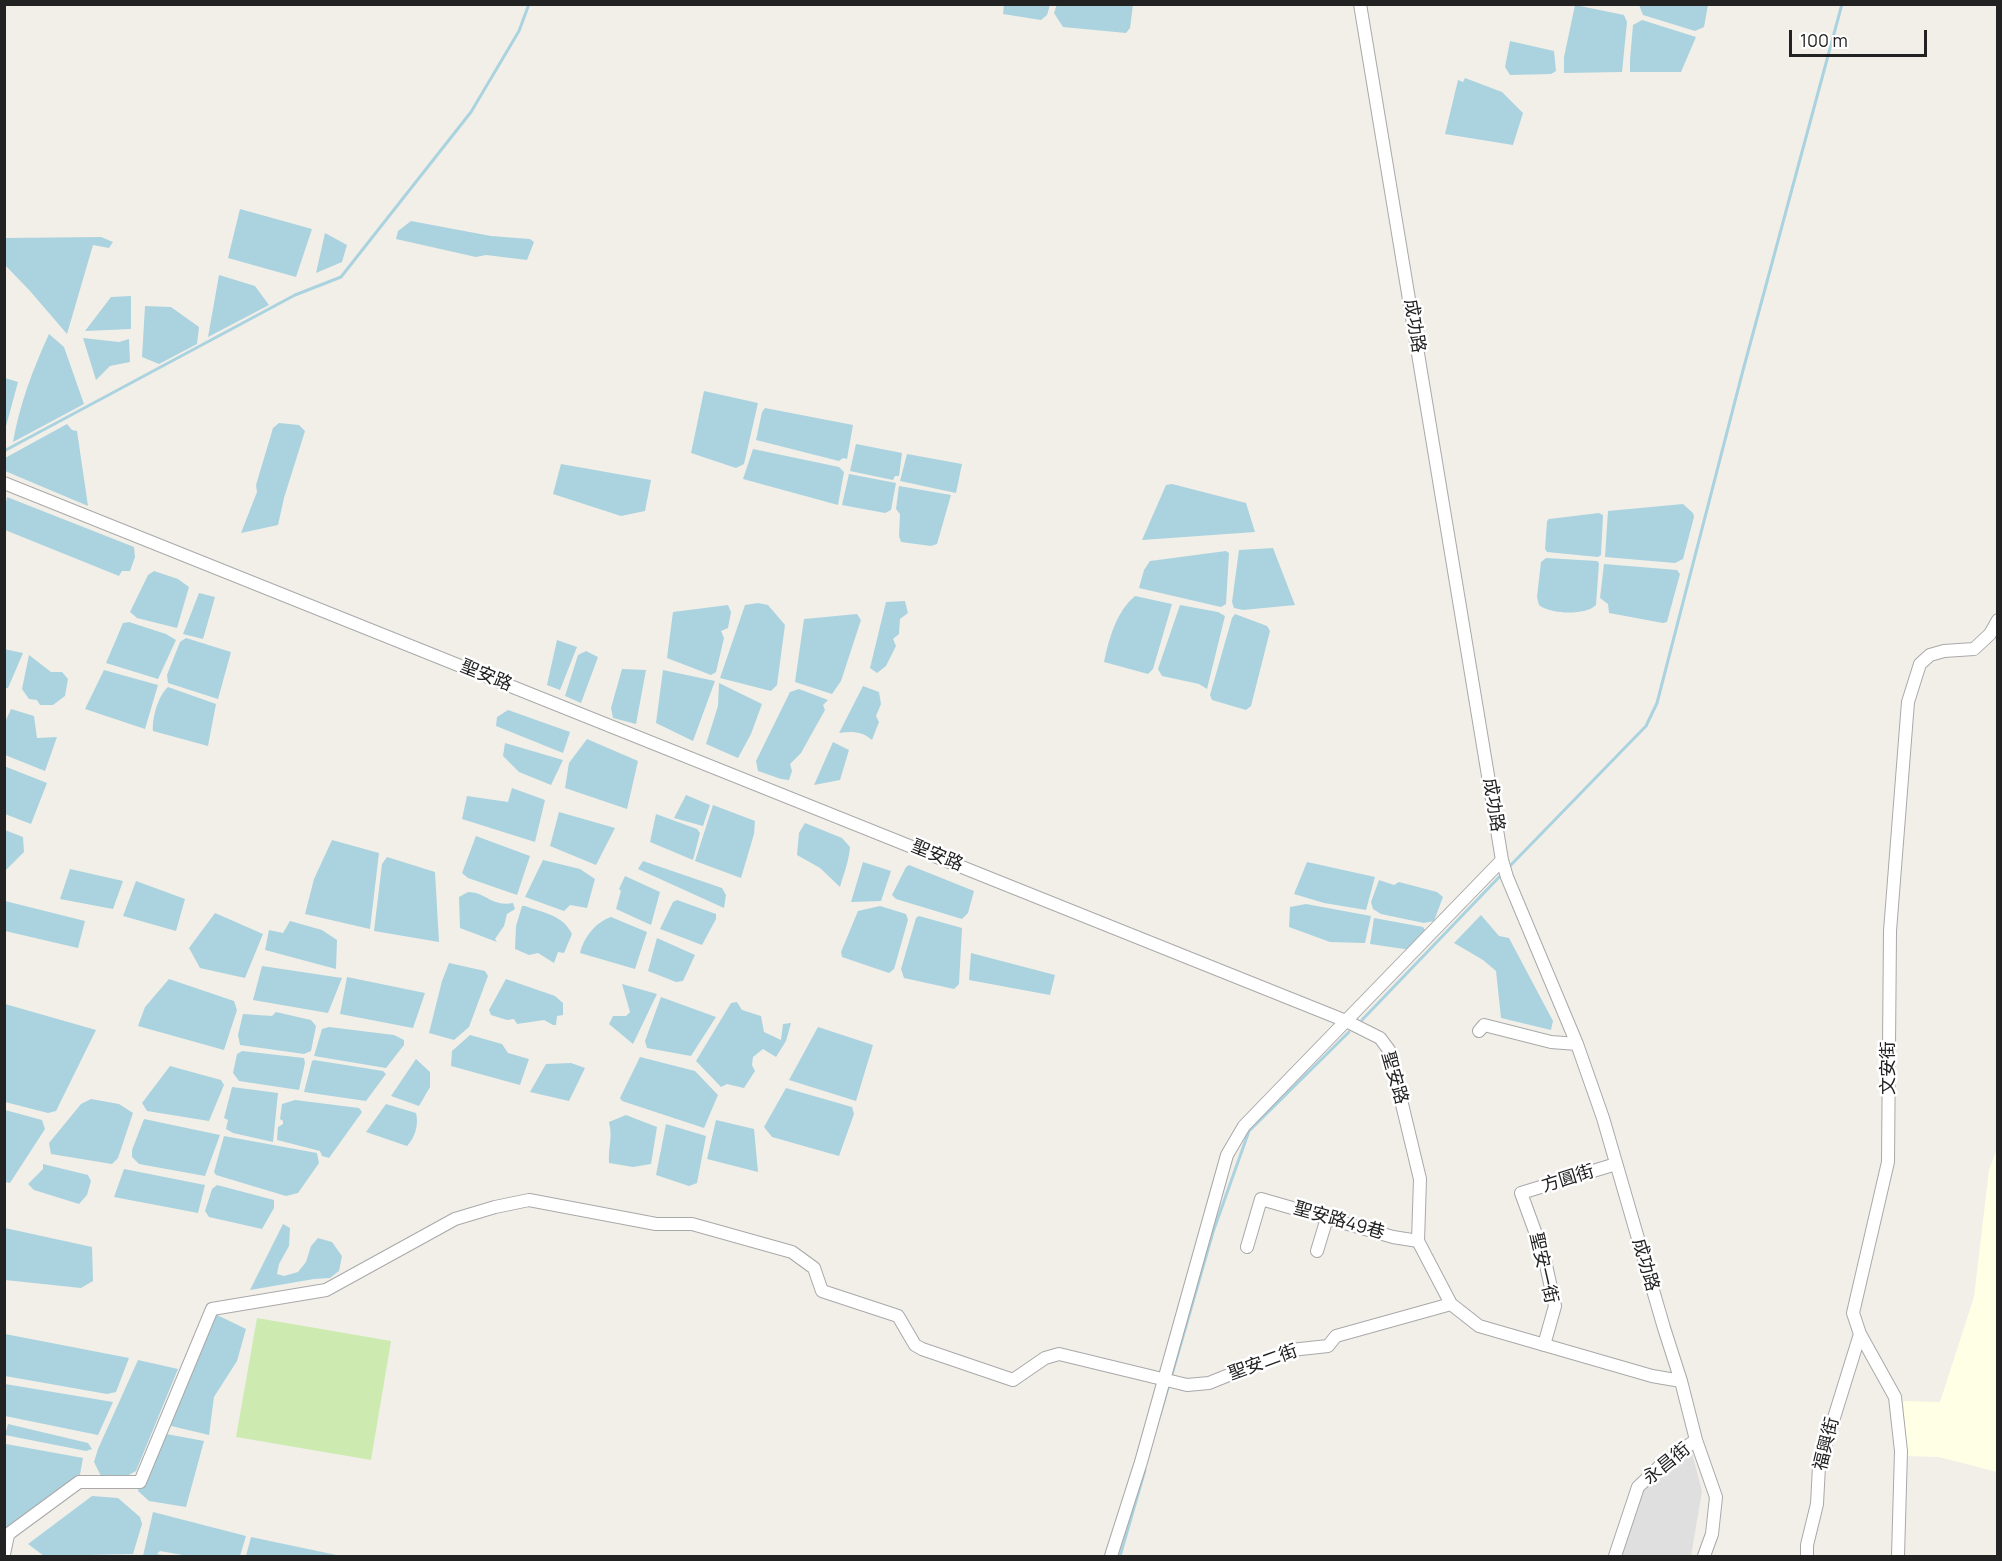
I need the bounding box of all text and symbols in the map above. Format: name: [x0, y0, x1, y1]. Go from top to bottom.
scale bar: [1792, 18, 1930, 56]
text: 100 m: [1800, 28, 1848, 52]
street label: 成功路: [1399, 298, 1429, 354]
street label: 聖安路: [457, 656, 515, 696]
street label: 成功路: [1478, 777, 1508, 833]
street label: 聖安路: [908, 836, 966, 876]
street label: 文安街: [1878, 1041, 1900, 1095]
street label: 聖安路: [1376, 1049, 1412, 1107]
street label: 方圓街: [1539, 1161, 1597, 1197]
street label: 聖安路49巷: [1291, 1198, 1387, 1244]
street label: 聖安一街: [1524, 1230, 1562, 1306]
street label: 成功路: [1627, 1236, 1663, 1294]
street label: 聖安二街: [1225, 1341, 1301, 1385]
street label: 福興街: [1810, 1415, 1844, 1473]
street label: 永昌街: [1639, 1439, 1695, 1489]

